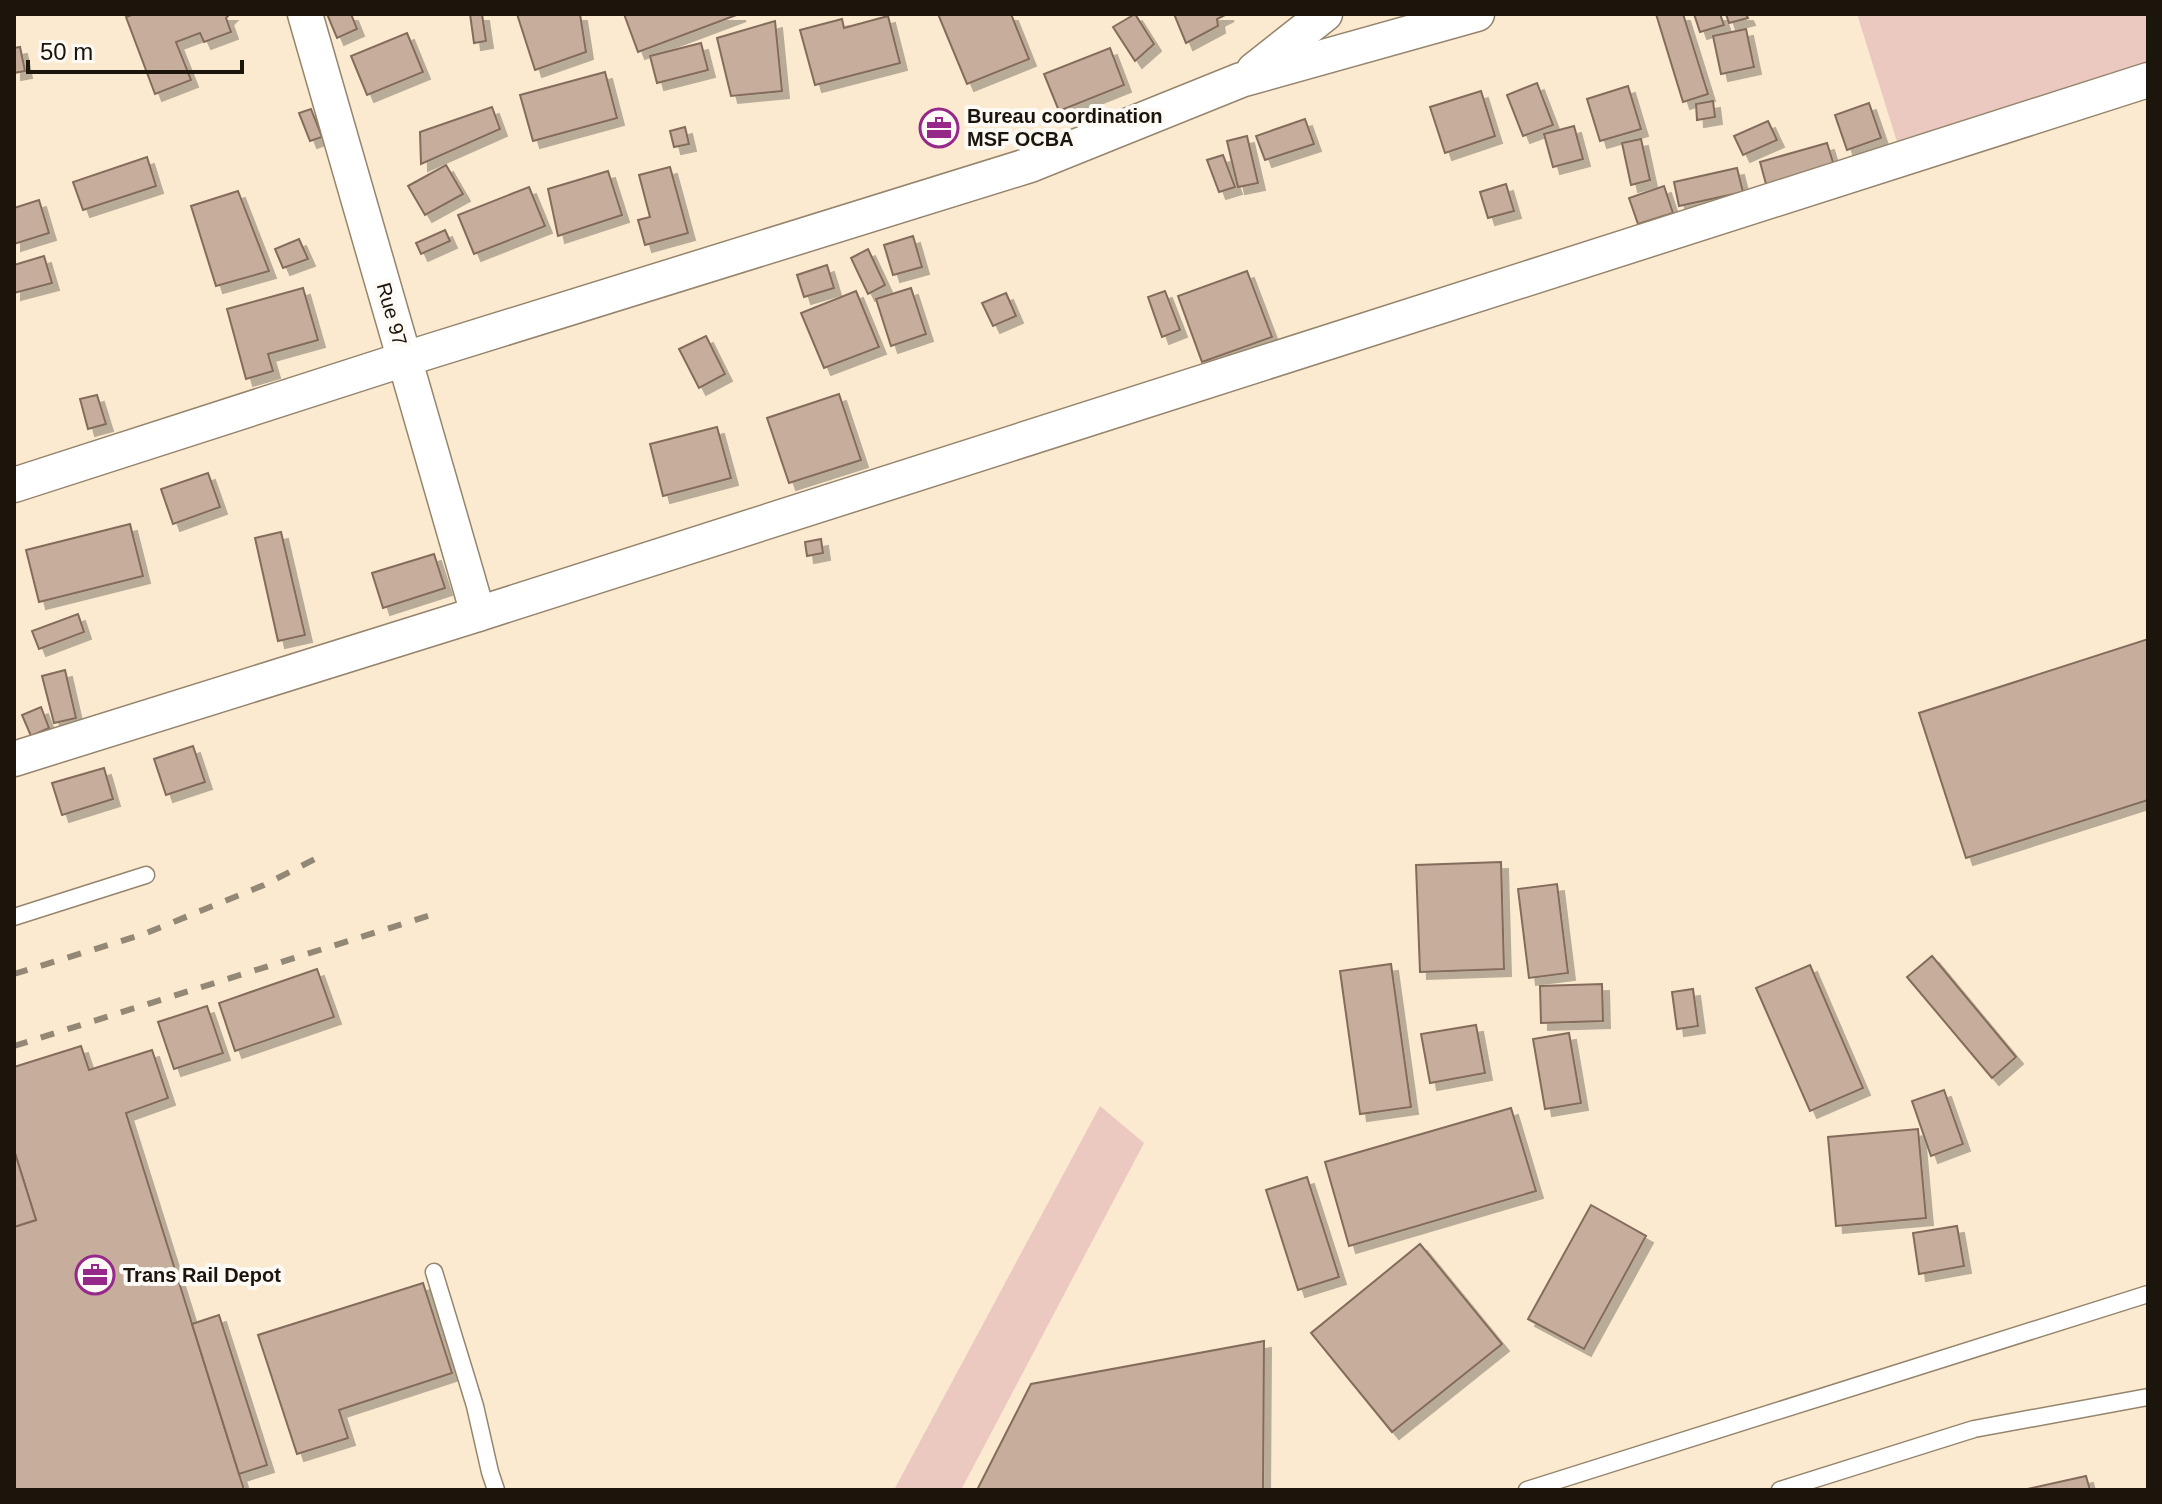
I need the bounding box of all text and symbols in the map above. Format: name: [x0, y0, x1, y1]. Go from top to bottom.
scale bar: [28, 24, 242, 74]
text: 50 m: [40, 38, 93, 65]
place label: Bureau coordination MSF OCBA: [967, 105, 1163, 150]
office icon: Bureau coordination MSF OCBA: [918, 107, 960, 149]
street label: Rue 97: [373, 280, 411, 348]
office icon: Trans Rail Depot: [74, 1254, 116, 1296]
place label: Trans Rail Depot: [123, 1264, 281, 1286]

